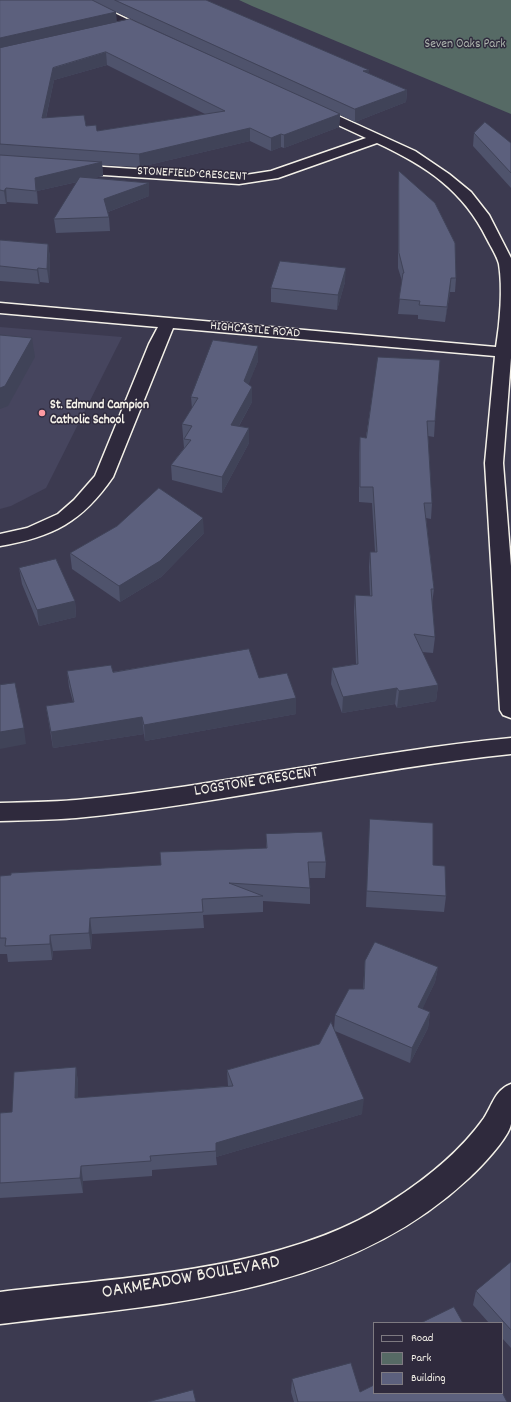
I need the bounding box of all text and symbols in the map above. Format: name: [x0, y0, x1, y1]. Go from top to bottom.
park label: Seven Oaks Park: [424, 37, 506, 53]
street label: STONEFIELD CRESCENT: [137, 164, 247, 186]
street label: HIGHCASTLE ROAD: [209, 319, 301, 343]
place label: St. Edmund Campion Catholic School: [50, 398, 149, 429]
marker: St. Edmund Campion Catholic School: [37, 408, 47, 418]
street label: LOGSTONE CRESCENT: [193, 764, 319, 802]
street label: OAKMEADOW BOULEVARD: [100, 1252, 282, 1306]
legend: [373, 1322, 503, 1394]
text: Road: [411, 1330, 433, 1347]
text: Park: [411, 1350, 431, 1367]
text: Building: [411, 1370, 446, 1387]

